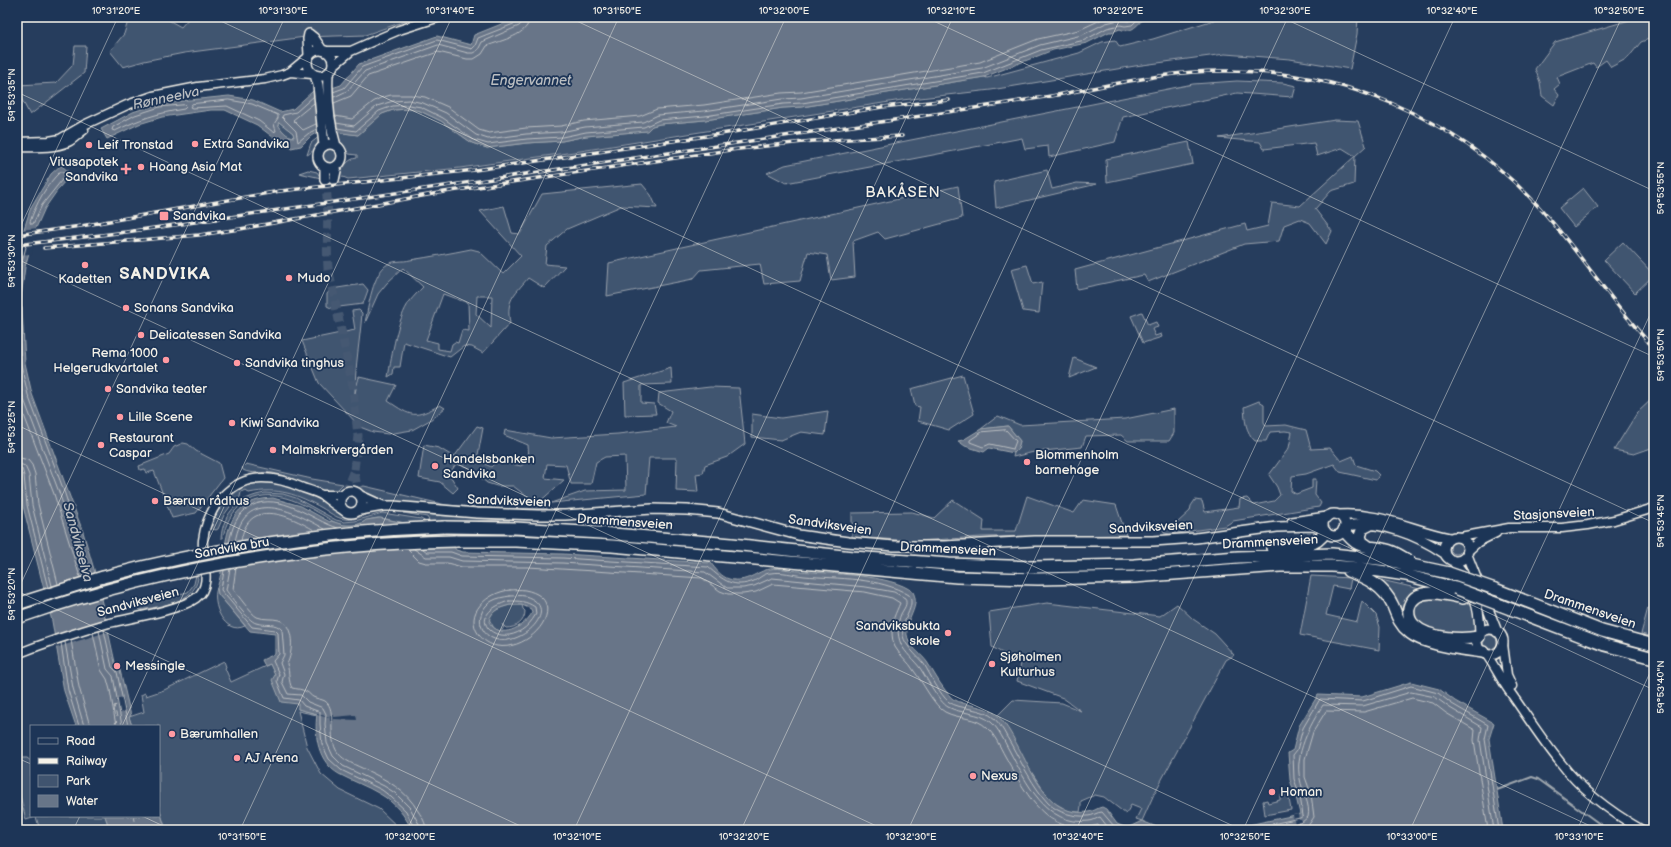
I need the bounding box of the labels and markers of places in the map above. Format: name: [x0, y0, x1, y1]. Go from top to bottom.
place label: Extra Sandvika: [203, 136, 289, 152]
place label: Leif Tronstad: [97, 137, 173, 153]
marker: Extra Sandvika: [190, 139, 200, 149]
marker: Leif Tronstad: [84, 140, 94, 150]
place label: Vitusapotek Sandvika: [50, 154, 119, 185]
place label: Hoang Asia Mat: [149, 159, 242, 175]
marker: Hoang Asia Mat: [136, 162, 146, 172]
marker: Vitusapotek Sandvika: [121, 164, 131, 174]
place label: Sandvika: [173, 208, 226, 224]
marker: Sandvika: [158, 210, 170, 222]
marker: Kadetten: [80, 260, 90, 270]
place label: Mudo: [297, 270, 330, 286]
place label: Kadetten: [58, 271, 112, 287]
marker: Mudo: [284, 273, 294, 283]
place label: Sonans Sandvika: [134, 300, 234, 316]
marker: Sonans Sandvika: [121, 303, 131, 313]
place label: Delicatessen Sandvika: [149, 327, 281, 343]
marker: Delicatessen Sandvika: [136, 330, 146, 340]
place label: Rema 1000 Helgerudkvartalet: [53, 345, 158, 376]
marker: Rema 1000 Helgerudkvartalet: [161, 355, 171, 365]
place label: Sandvika tinghus: [245, 355, 345, 371]
marker: Sandvika tinghus: [232, 358, 242, 368]
place label: Sandvika teater: [116, 381, 207, 397]
marker: Sandvika teater: [103, 384, 113, 394]
place label: Lille Scene: [128, 409, 193, 425]
marker: Lille Scene: [115, 412, 125, 422]
place label: Kiwi Sandvika: [240, 415, 319, 431]
marker: Kiwi Sandvika: [227, 418, 237, 428]
place label: Restaurant Caspar: [109, 430, 174, 461]
marker: Restaurant Caspar: [96, 440, 106, 450]
place label: Malmskrivergården: [281, 442, 393, 458]
marker: Malmskrivergården: [268, 445, 278, 455]
place label: Blommenholm barnehage: [1035, 447, 1119, 478]
place label: Handelsbanken Sandvika: [443, 451, 535, 482]
marker: Blommenholm barnehage: [1022, 457, 1032, 467]
marker: Handelsbanken Sandvika: [430, 461, 440, 471]
place label: Bærum rådhus: [163, 493, 250, 509]
marker: Bærum rådhus: [150, 496, 160, 506]
place label: Sandviksbukta skole: [856, 618, 940, 649]
marker: Sandviksbukta skole: [943, 628, 953, 638]
place label: Sjøholmen Kulturhus: [1000, 649, 1062, 680]
place label: Messingle: [125, 658, 185, 674]
marker: Sjøholmen Kulturhus: [987, 659, 997, 669]
marker: Messingle: [112, 661, 122, 671]
place label: Bærumhallen: [180, 726, 258, 742]
marker: Bærumhallen: [167, 729, 177, 739]
place label: AJ Arena: [245, 750, 298, 766]
marker: AJ Arena: [232, 753, 242, 763]
place label: Nexus: [981, 768, 1018, 784]
marker: Nexus: [968, 771, 978, 781]
place label: Homan: [1280, 784, 1322, 800]
marker: Homan: [1267, 787, 1277, 797]

